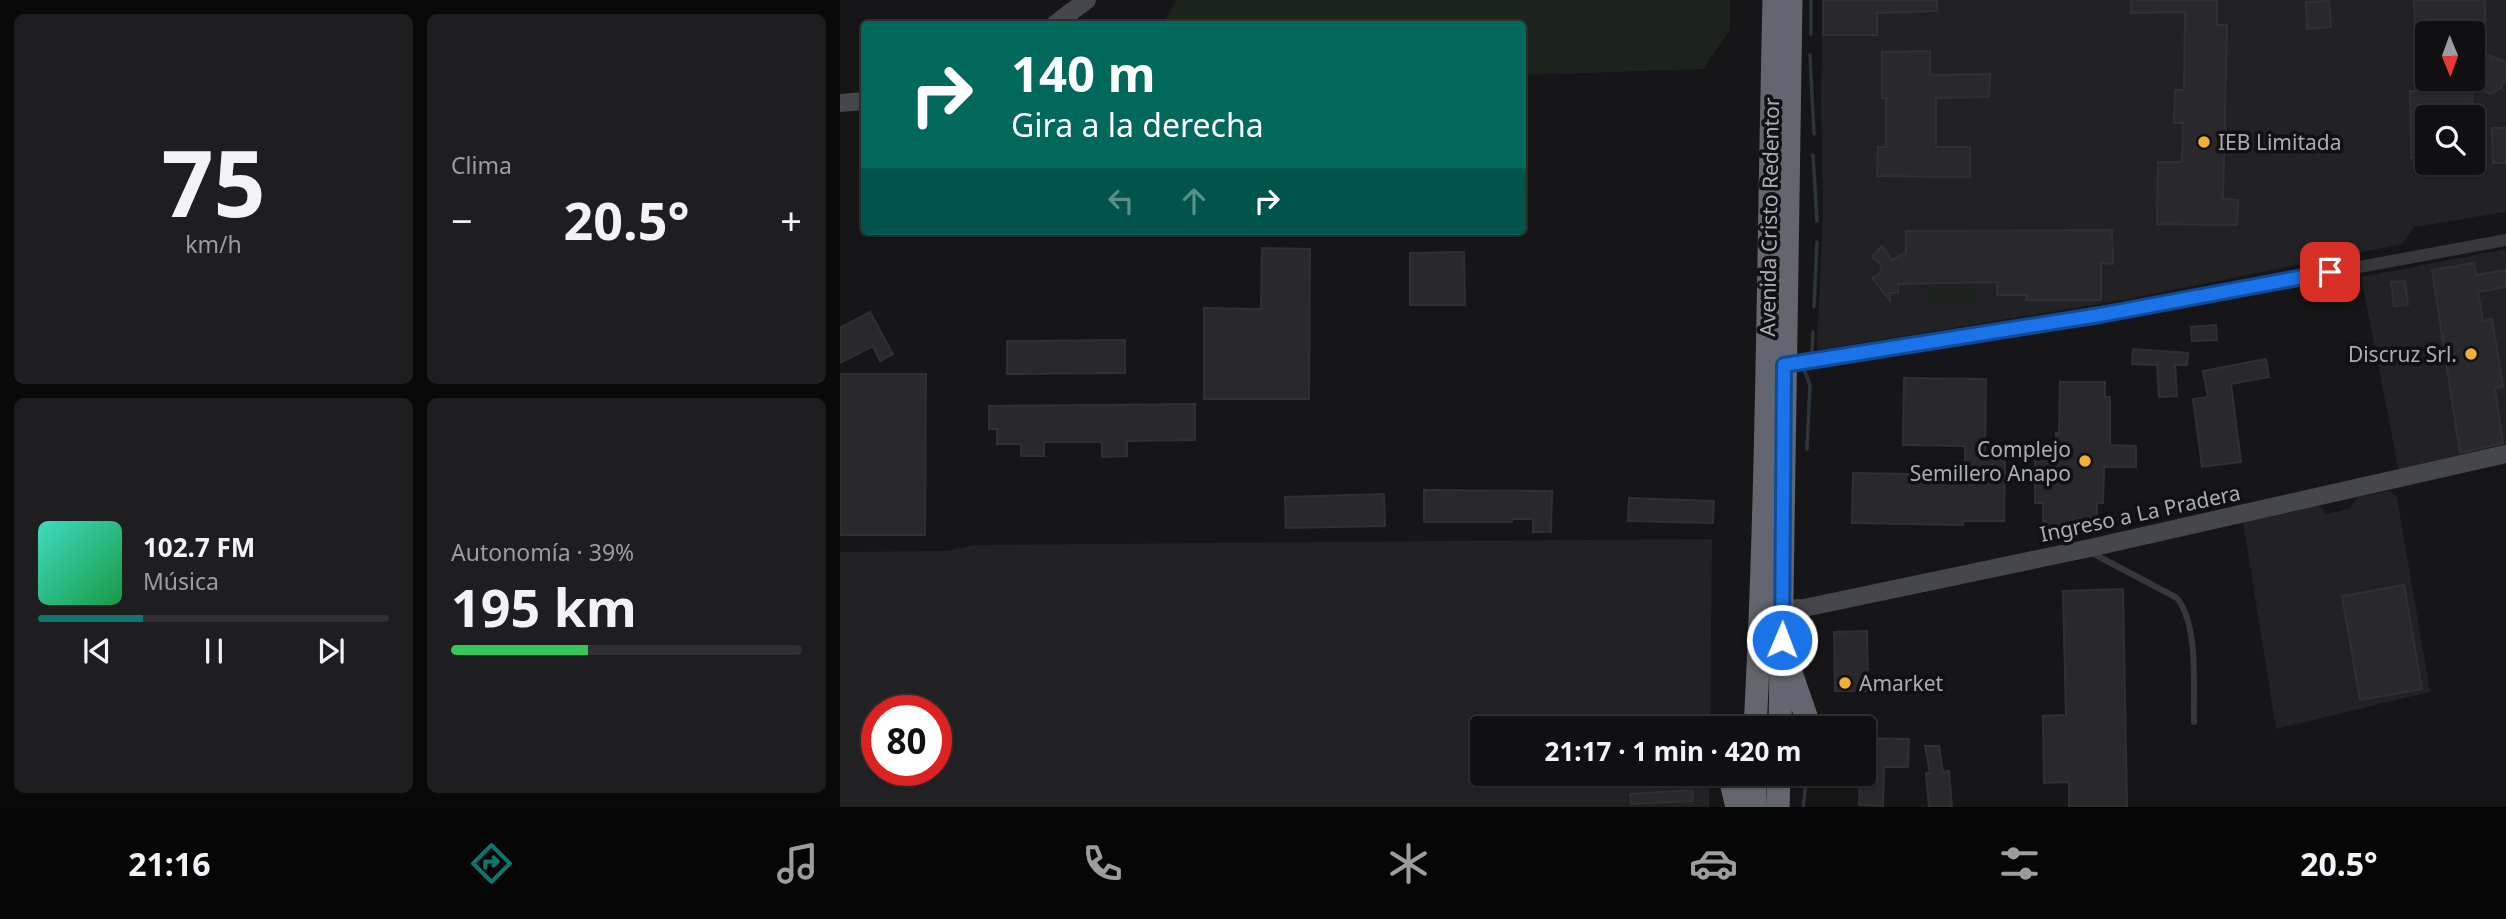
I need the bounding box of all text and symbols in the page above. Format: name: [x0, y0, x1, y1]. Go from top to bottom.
north arrow: [2415, 21, 2485, 91]
map controls: [2415, 21, 2485, 175]
text: 140 m: [1011, 40, 1156, 106]
icon: right: [896, 49, 987, 140]
street label: Avenida Cristo Redentor: [1753, 97, 1785, 337]
text: Gira a la derecha: [1011, 103, 1264, 146]
button: search: [2415, 105, 2485, 175]
text: 75: [161, 120, 266, 244]
place label: IEB Limitada: [2218, 128, 2341, 156]
marker: IEB Limitada: [2196, 134, 2212, 150]
text: Clima: [451, 149, 512, 181]
icon: left: [1102, 182, 1140, 220]
icon: ahead: [1175, 182, 1213, 220]
icon: right: [1248, 182, 1286, 220]
text: 20.5°: [564, 184, 689, 255]
text: −: [451, 194, 473, 246]
text: +: [780, 194, 802, 246]
text: km/h: [185, 228, 242, 260]
pin: [2300, 242, 2360, 302]
icon: arrive: [2311, 253, 2349, 291]
place label: Discruz Srl.: [2348, 340, 2457, 368]
marker: Discruz Srl.: [2463, 346, 2479, 362]
place label: Complejo Semillero Anapo: [1910, 435, 2071, 487]
marker: Complejo Semillero Anapo: [2077, 453, 2093, 469]
street label: Ingreso a La Pradera: [2037, 478, 2243, 548]
text: 102.7 FM: [143, 529, 255, 565]
text: Autonomía · 39%: [451, 536, 634, 568]
text: Música: [143, 565, 219, 597]
text: 195 km: [451, 571, 637, 642]
position arrow: [1745, 603, 1819, 677]
icon: previous: [78, 632, 116, 670]
icon: pause: [195, 632, 233, 670]
icon: next: [312, 632, 350, 670]
place label: Amarket: [1859, 669, 1944, 697]
marker: Amarket: [1837, 675, 1853, 691]
speed limit sign: 80: [861, 695, 952, 786]
text: 21:17 · 1 min · 420 m: [1545, 733, 1801, 769]
icon: directions: [467, 839, 516, 888]
icon: music: [773, 839, 822, 888]
icon: phone: [1078, 839, 1127, 888]
icon: climate: [1384, 839, 1433, 888]
icon: car: [1689, 839, 1738, 888]
icon: filters: [1995, 839, 2044, 888]
text: 21:16: [128, 842, 210, 885]
text: 20.5°: [2300, 842, 2378, 885]

